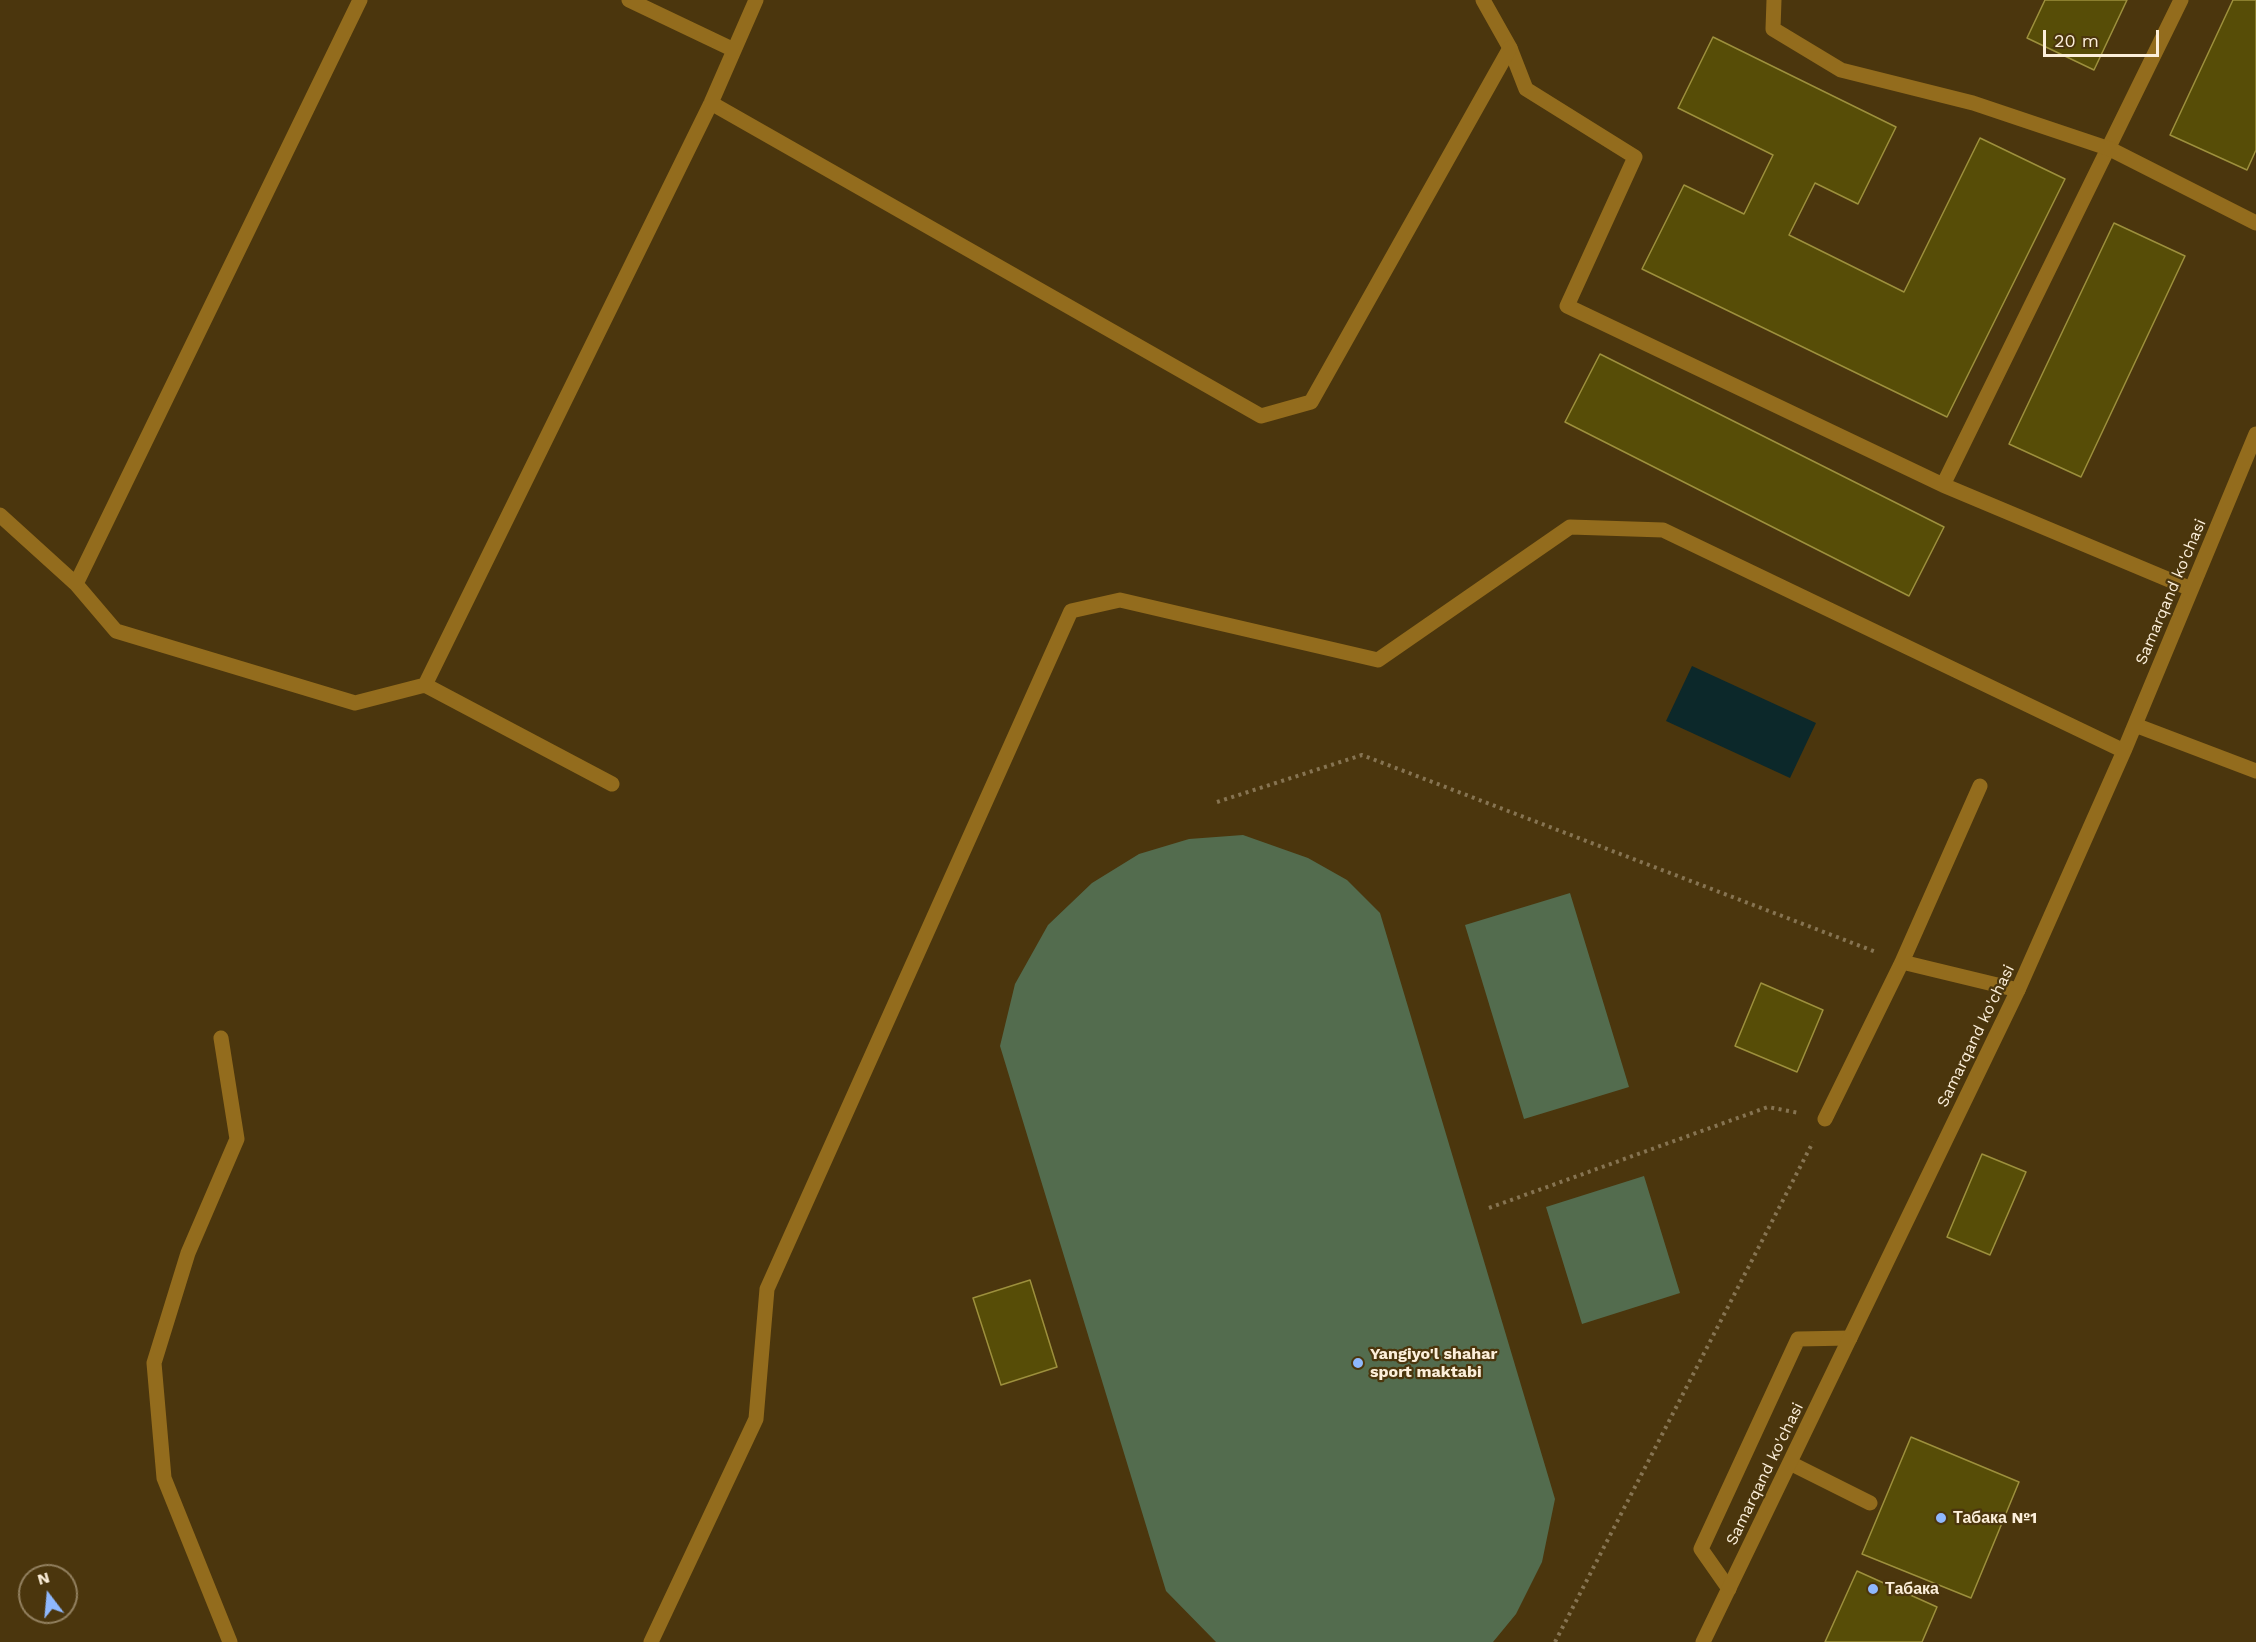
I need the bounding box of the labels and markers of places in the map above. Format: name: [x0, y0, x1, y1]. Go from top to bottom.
place label: Yangiyo'l shahar sport maktabi: [1370, 1344, 1497, 1382]
marker: Yangiyo'l shahar sport maktabi: [1351, 1356, 1365, 1370]
place label: Табака №1: [1953, 1508, 2037, 1528]
marker: Табака №1: [1934, 1511, 1948, 1525]
place label: Табака: [1885, 1579, 1939, 1599]
marker: Табака: [1866, 1582, 1880, 1596]

